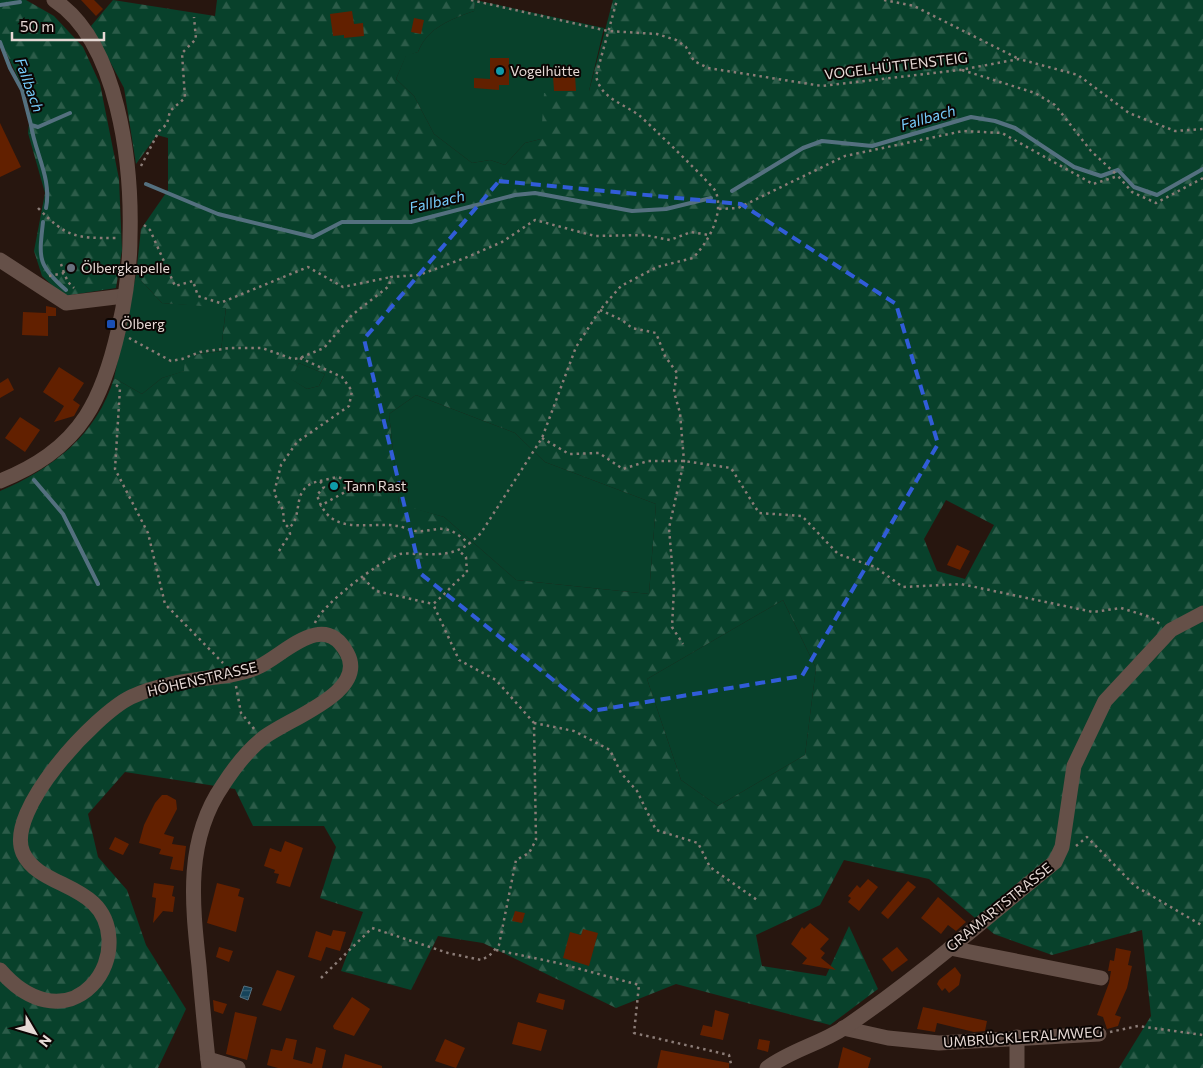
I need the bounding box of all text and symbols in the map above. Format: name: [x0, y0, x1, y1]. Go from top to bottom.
scale bar: [12, 10, 105, 42]
text: 50 m: [20, 17, 54, 35]
street label: VOGELHÜTTENSTEIG: [823, 48, 969, 83]
water label: Fallbach: [12, 55, 48, 114]
place label: Vogelhütte: [510, 62, 580, 79]
marker: Vogelhütte: [494, 65, 506, 77]
water label: Fallbach: [898, 101, 957, 133]
water label: Fallbach: [407, 186, 466, 216]
place label: Ölbergkapelle: [81, 259, 170, 276]
marker: Ölbergkapelle: [65, 262, 77, 274]
place label: Ölberg: [121, 315, 165, 332]
marker: Ölberg: [105, 318, 117, 330]
place label: Tann Rast: [344, 477, 407, 494]
marker: Tann Rast: [328, 480, 340, 492]
street label: HÖHENSTRASSE: [145, 658, 258, 699]
street label: GRAMARTSTRASSE: [942, 859, 1055, 955]
north arrow: [10, 1008, 60, 1058]
street label: UMBRÜCKLERALMWEG: [943, 1022, 1103, 1051]
text: N: [36, 1032, 56, 1051]

